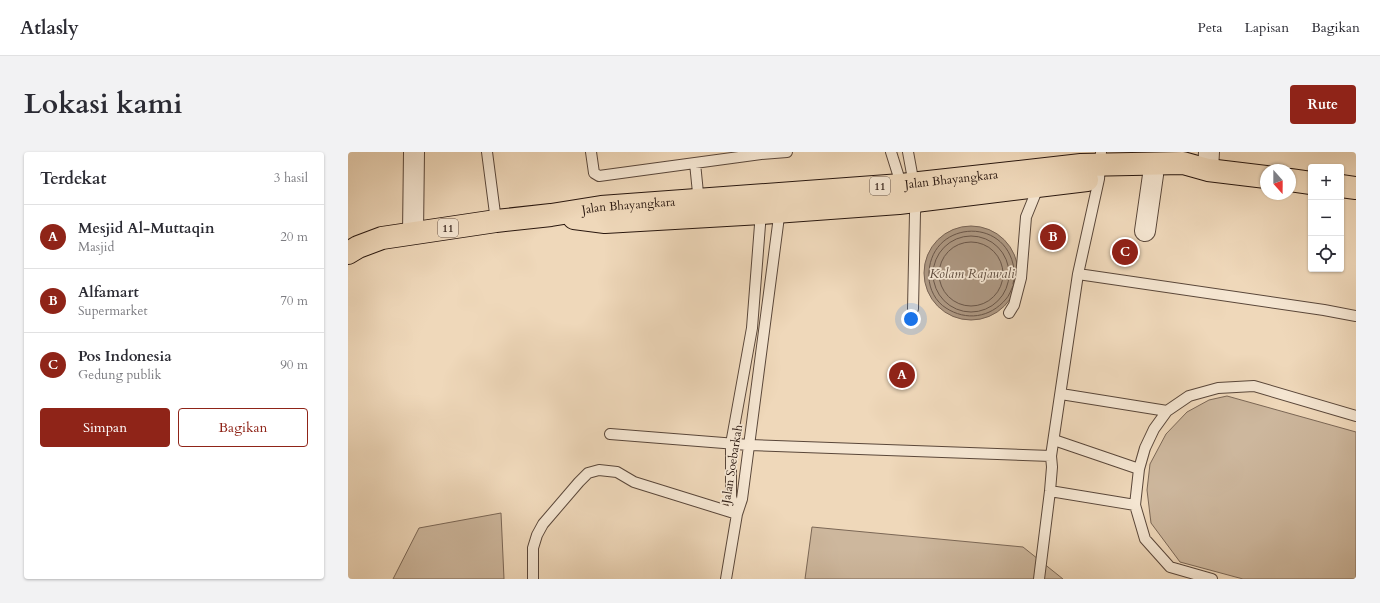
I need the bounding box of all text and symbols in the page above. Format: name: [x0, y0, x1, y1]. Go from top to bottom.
text: Atlasly: [20, 15, 79, 41]
text: Peta: [1197, 18, 1223, 37]
text: Lapisan: [1245, 18, 1289, 37]
text: Bagikan: [1311, 18, 1360, 37]
text: Lokasi kami: [24, 85, 182, 123]
button: Rute: [1290, 85, 1356, 124]
north arrow: [1260, 164, 1296, 200]
map controls: [1308, 164, 1344, 272]
button: +: [1308, 164, 1344, 200]
street label: Jalan Bhayangkara: [902, 166, 1000, 193]
text: Terdekat: [40, 167, 106, 190]
text: 3 hasil: [274, 169, 308, 187]
road number: 11: [870, 177, 890, 195]
street label: Jalan Bhayangkara: [579, 194, 677, 218]
button: −: [1308, 200, 1344, 236]
text: Mesjid Al-Muttaqin: [78, 218, 215, 238]
road number: 11: [438, 219, 458, 237]
pin: B: [1040, 222, 1066, 252]
text: A: [48, 228, 58, 246]
text: 20 m: [280, 228, 308, 246]
button: locate: [1308, 236, 1344, 272]
pin: C: [1112, 237, 1138, 267]
text: Masjid: [78, 238, 114, 256]
water label: Kolam Rajawali: [930, 265, 1015, 283]
text: Alfamart: [78, 282, 139, 302]
text: B: [48, 292, 58, 310]
text: 70 m: [280, 292, 308, 310]
text: Supermarket: [78, 302, 148, 320]
your location: [901, 309, 921, 329]
text: Pos Indonesia: [78, 346, 172, 366]
text: C: [48, 356, 58, 374]
text: 90 m: [280, 356, 308, 374]
pin: A: [889, 360, 915, 390]
text: Gedung publik: [78, 366, 161, 384]
button: Simpan: [40, 408, 170, 447]
button: Bagikan: [178, 408, 308, 447]
street label: Jalan Soebarkah: [718, 423, 746, 507]

